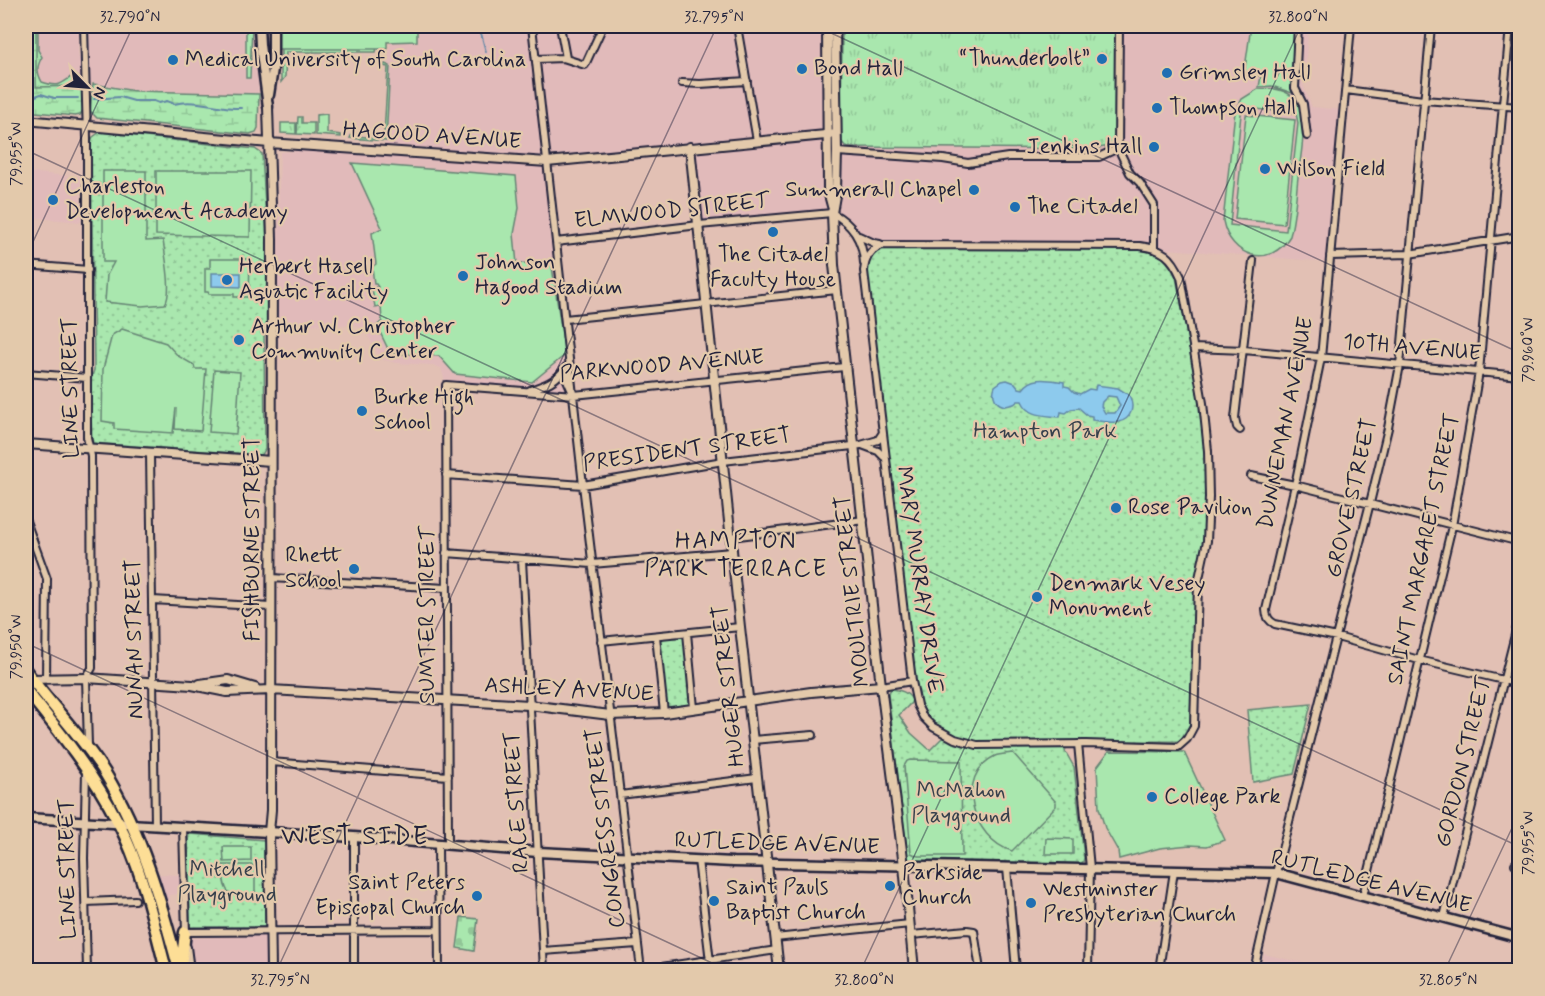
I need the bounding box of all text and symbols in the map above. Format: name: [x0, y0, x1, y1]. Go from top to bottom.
text: 32.790°N: [100, 8, 160, 28]
text: 32.795°N: [684, 8, 744, 28]
text: 32.800°N: [1268, 8, 1328, 28]
place label: “Thunderbolt”: [959, 45, 1090, 73]
place label: Medical University of South Carolina: [185, 46, 526, 74]
marker: “Thunderbolt”: [1095, 52, 1109, 66]
marker: Medical University of South Carolina: [166, 53, 180, 67]
place label: Bond Hall: [814, 55, 903, 83]
north arrow: [57, 57, 117, 117]
place label: Grimsley Hall: [1179, 59, 1310, 87]
marker: Bond Hall: [795, 62, 809, 76]
marker: Grimsley Hall: [1160, 66, 1174, 80]
text: N: [87, 83, 111, 102]
place label: Thompson Hall: [1169, 94, 1296, 122]
marker: Thompson Hall: [1150, 101, 1164, 115]
street label: HAGOOD AVENUE: [342, 116, 522, 156]
text: 79.955°W: [7, 122, 27, 186]
place label: Jenkins Hall: [1027, 133, 1142, 161]
marker: Jenkins Hall: [1147, 140, 1161, 154]
place label: Wilson Field: [1277, 155, 1385, 183]
marker: Wilson Field: [1258, 162, 1272, 176]
place label: Charleston Development Academy: [65, 173, 288, 226]
place label: Summerall Chapel: [785, 176, 962, 204]
marker: Summerall Chapel: [967, 183, 981, 197]
street label: ELMWOOD STREET: [573, 187, 772, 235]
marker: Charleston Development Academy: [46, 193, 60, 207]
place label: The Citadel: [1027, 193, 1138, 221]
marker: The Citadel: [1008, 200, 1022, 214]
marker: The Citadel Faculty House: [766, 225, 780, 239]
place label: The Citadel Faculty House: [710, 241, 836, 294]
place label: Johnson Hagood Stadium: [475, 249, 622, 305]
place label: Herbert Hasell Aquatic Facility: [239, 253, 388, 306]
marker: Johnson Hagood Stadium: [456, 269, 470, 283]
marker: Herbert Hasell Aquatic Facility: [220, 273, 234, 287]
place label: Arthur W. Christopher Community Center: [251, 313, 455, 366]
street label: DUNNEMAN AVENUE: [1252, 314, 1320, 532]
street label: LINE STREET: [56, 317, 86, 459]
text: 79.960°W: [1519, 318, 1539, 382]
street label: 10TH AVENUE: [1342, 328, 1482, 368]
marker: Arthur W. Christopher Community Center: [232, 333, 246, 347]
street label: PARKWOOD AVENUE: [559, 343, 766, 389]
place label: Burke High School: [374, 384, 474, 437]
marker: Burke High School: [355, 404, 369, 418]
street label: SAINT MARGARET STREET: [1382, 411, 1466, 687]
street label: GROVE STREET: [1320, 415, 1384, 581]
park label: Hampton Park: [973, 418, 1117, 446]
street label: PRESIDENT STREET: [581, 422, 793, 478]
street label: FISHBURNE STREET: [239, 437, 267, 641]
street label: MARY MURRAY DRIVE: [889, 464, 949, 696]
street label: MOULTRIE STREET: [829, 494, 877, 688]
place label: Rose Pavilion: [1128, 494, 1252, 522]
marker: Rose Pavilion: [1109, 501, 1123, 515]
street label: SUMTER STREET: [414, 525, 442, 704]
district label: HAMPTON PARK TERRACE: [644, 526, 828, 585]
place label: Rhett School: [285, 542, 342, 595]
street label: NUNAN STREET: [120, 559, 150, 719]
marker: Rhett School: [347, 562, 361, 576]
place label: Denmark Vesey Monument: [1049, 570, 1206, 623]
marker: Denmark Vesey Monument: [1030, 590, 1044, 604]
street label: HUGER STREET: [707, 604, 751, 768]
text: 79.950°W: [7, 615, 27, 679]
street label: ASHLEY AVENUE: [484, 672, 655, 708]
street label: GORDON STREET: [1429, 673, 1499, 850]
street label: CONGRESS STREET: [580, 726, 632, 930]
street label: RACE STREET: [498, 730, 536, 874]
park label: McMahon Playground: [911, 777, 1011, 831]
place label: College Park: [1164, 783, 1281, 812]
marker: College Park: [1145, 790, 1159, 804]
street label: LINE STREET: [53, 798, 83, 940]
text: 79.955°W: [1519, 811, 1539, 875]
district label: WEST SIDE: [281, 820, 429, 854]
street label: RUTLEDGE AVENUE: [674, 826, 880, 862]
street label: RUTLEDGE AVENUE: [1268, 844, 1474, 920]
park label: Mitchell Playground: [177, 856, 277, 910]
place label: Parkside Church: [902, 859, 983, 912]
place label: Saint Peters Episcopal Church: [315, 869, 465, 922]
place label: Saint Pauls Baptist Church: [726, 874, 866, 927]
place label: Westminster Presbyterian Church: [1043, 876, 1236, 929]
marker: Parkside Church: [883, 879, 897, 893]
marker: Saint Peters Episcopal Church: [470, 889, 484, 903]
marker: Saint Pauls Baptist Church: [707, 894, 721, 908]
marker: Westminster Presbyterian Church: [1024, 896, 1038, 910]
text: 32.795°N: [250, 971, 310, 991]
text: 32.800°N: [834, 971, 894, 991]
text: 32.805°N: [1419, 971, 1477, 991]

